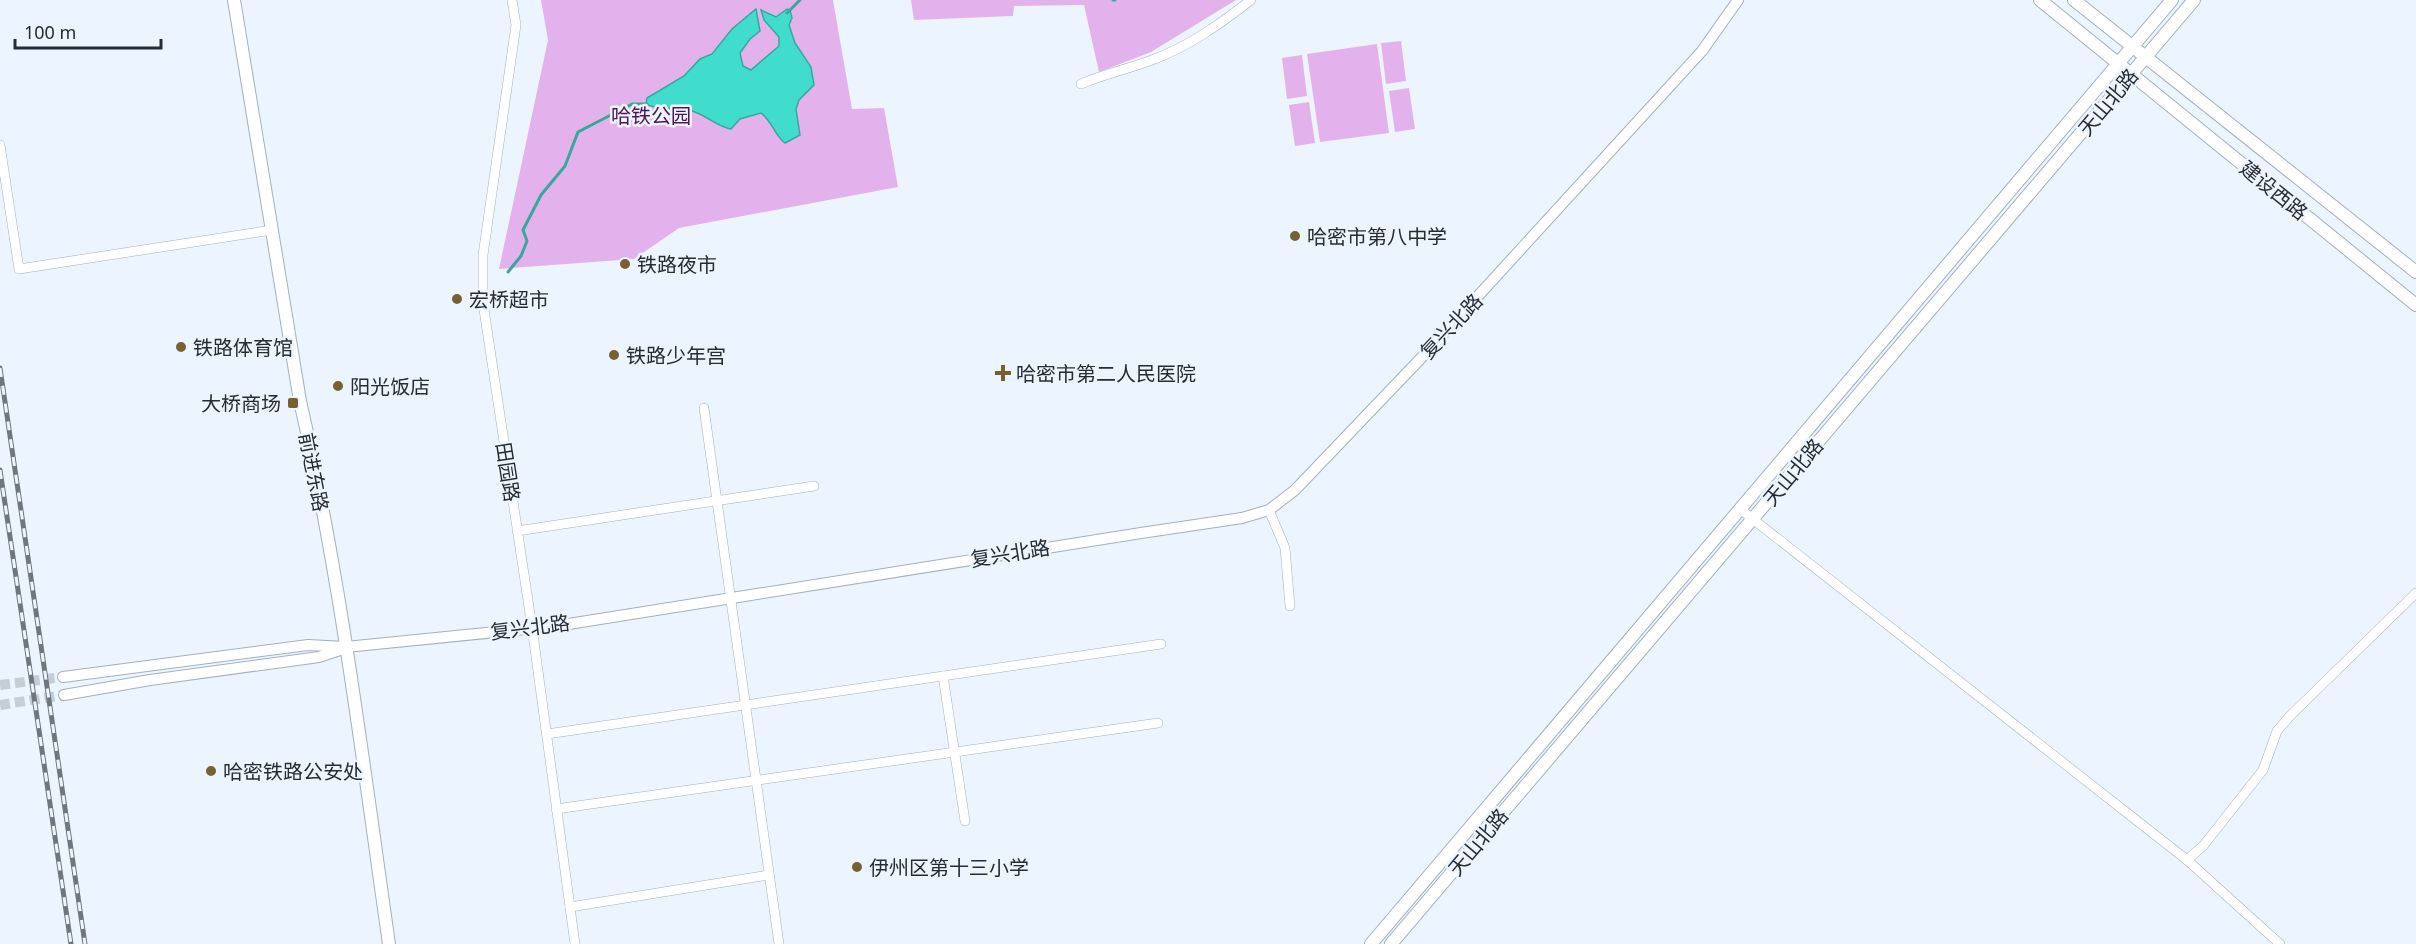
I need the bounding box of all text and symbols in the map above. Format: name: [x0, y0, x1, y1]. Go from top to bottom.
scale bar: [15, 12, 160, 50]
text: 100 m: [24, 20, 76, 44]
street label: 天山北路: [2072, 63, 2144, 141]
park label: 哈铁公园: [611, 102, 691, 129]
street label: 建设西路: [2234, 154, 2314, 226]
place label: 哈密市第八中学: [1307, 223, 1447, 250]
marker: 哈密市第八中学: [1288, 229, 1302, 243]
place label: 铁路夜市: [637, 251, 717, 278]
marker: 铁路夜市: [618, 257, 632, 271]
place label: 宏桥超市: [469, 286, 549, 313]
street label: 复兴北路: [1414, 288, 1488, 364]
marker: 宏桥超市: [450, 292, 464, 306]
place label: 铁路体育馆: [193, 334, 293, 361]
marker: 铁路体育馆: [174, 340, 188, 354]
place label: 铁路少年宫: [626, 342, 726, 369]
marker: 铁路少年宫: [607, 348, 621, 362]
place label: 哈密市第二人民医院: [1016, 360, 1196, 387]
marker: 哈密市第二人民医院: [994, 364, 1012, 382]
place label: 阳光饭店: [350, 373, 430, 400]
marker: 阳光饭店: [331, 379, 345, 393]
place label: 大桥商场: [201, 390, 281, 417]
marker: 大桥商场: [286, 396, 300, 410]
street label: 前进东路: [293, 430, 335, 514]
street label: 天山北路: [1757, 433, 1829, 511]
street label: 田园路: [490, 440, 526, 504]
street label: 复兴北路: [968, 533, 1052, 573]
street label: 复兴北路: [489, 609, 571, 645]
place label: 哈密铁路公安处: [223, 758, 363, 785]
marker: 哈密铁路公安处: [204, 764, 218, 778]
street label: 天山北路: [1442, 803, 1514, 881]
place label: 伊州区第十三小学: [869, 854, 1029, 881]
marker: 伊州区第十三小学: [850, 860, 864, 874]

